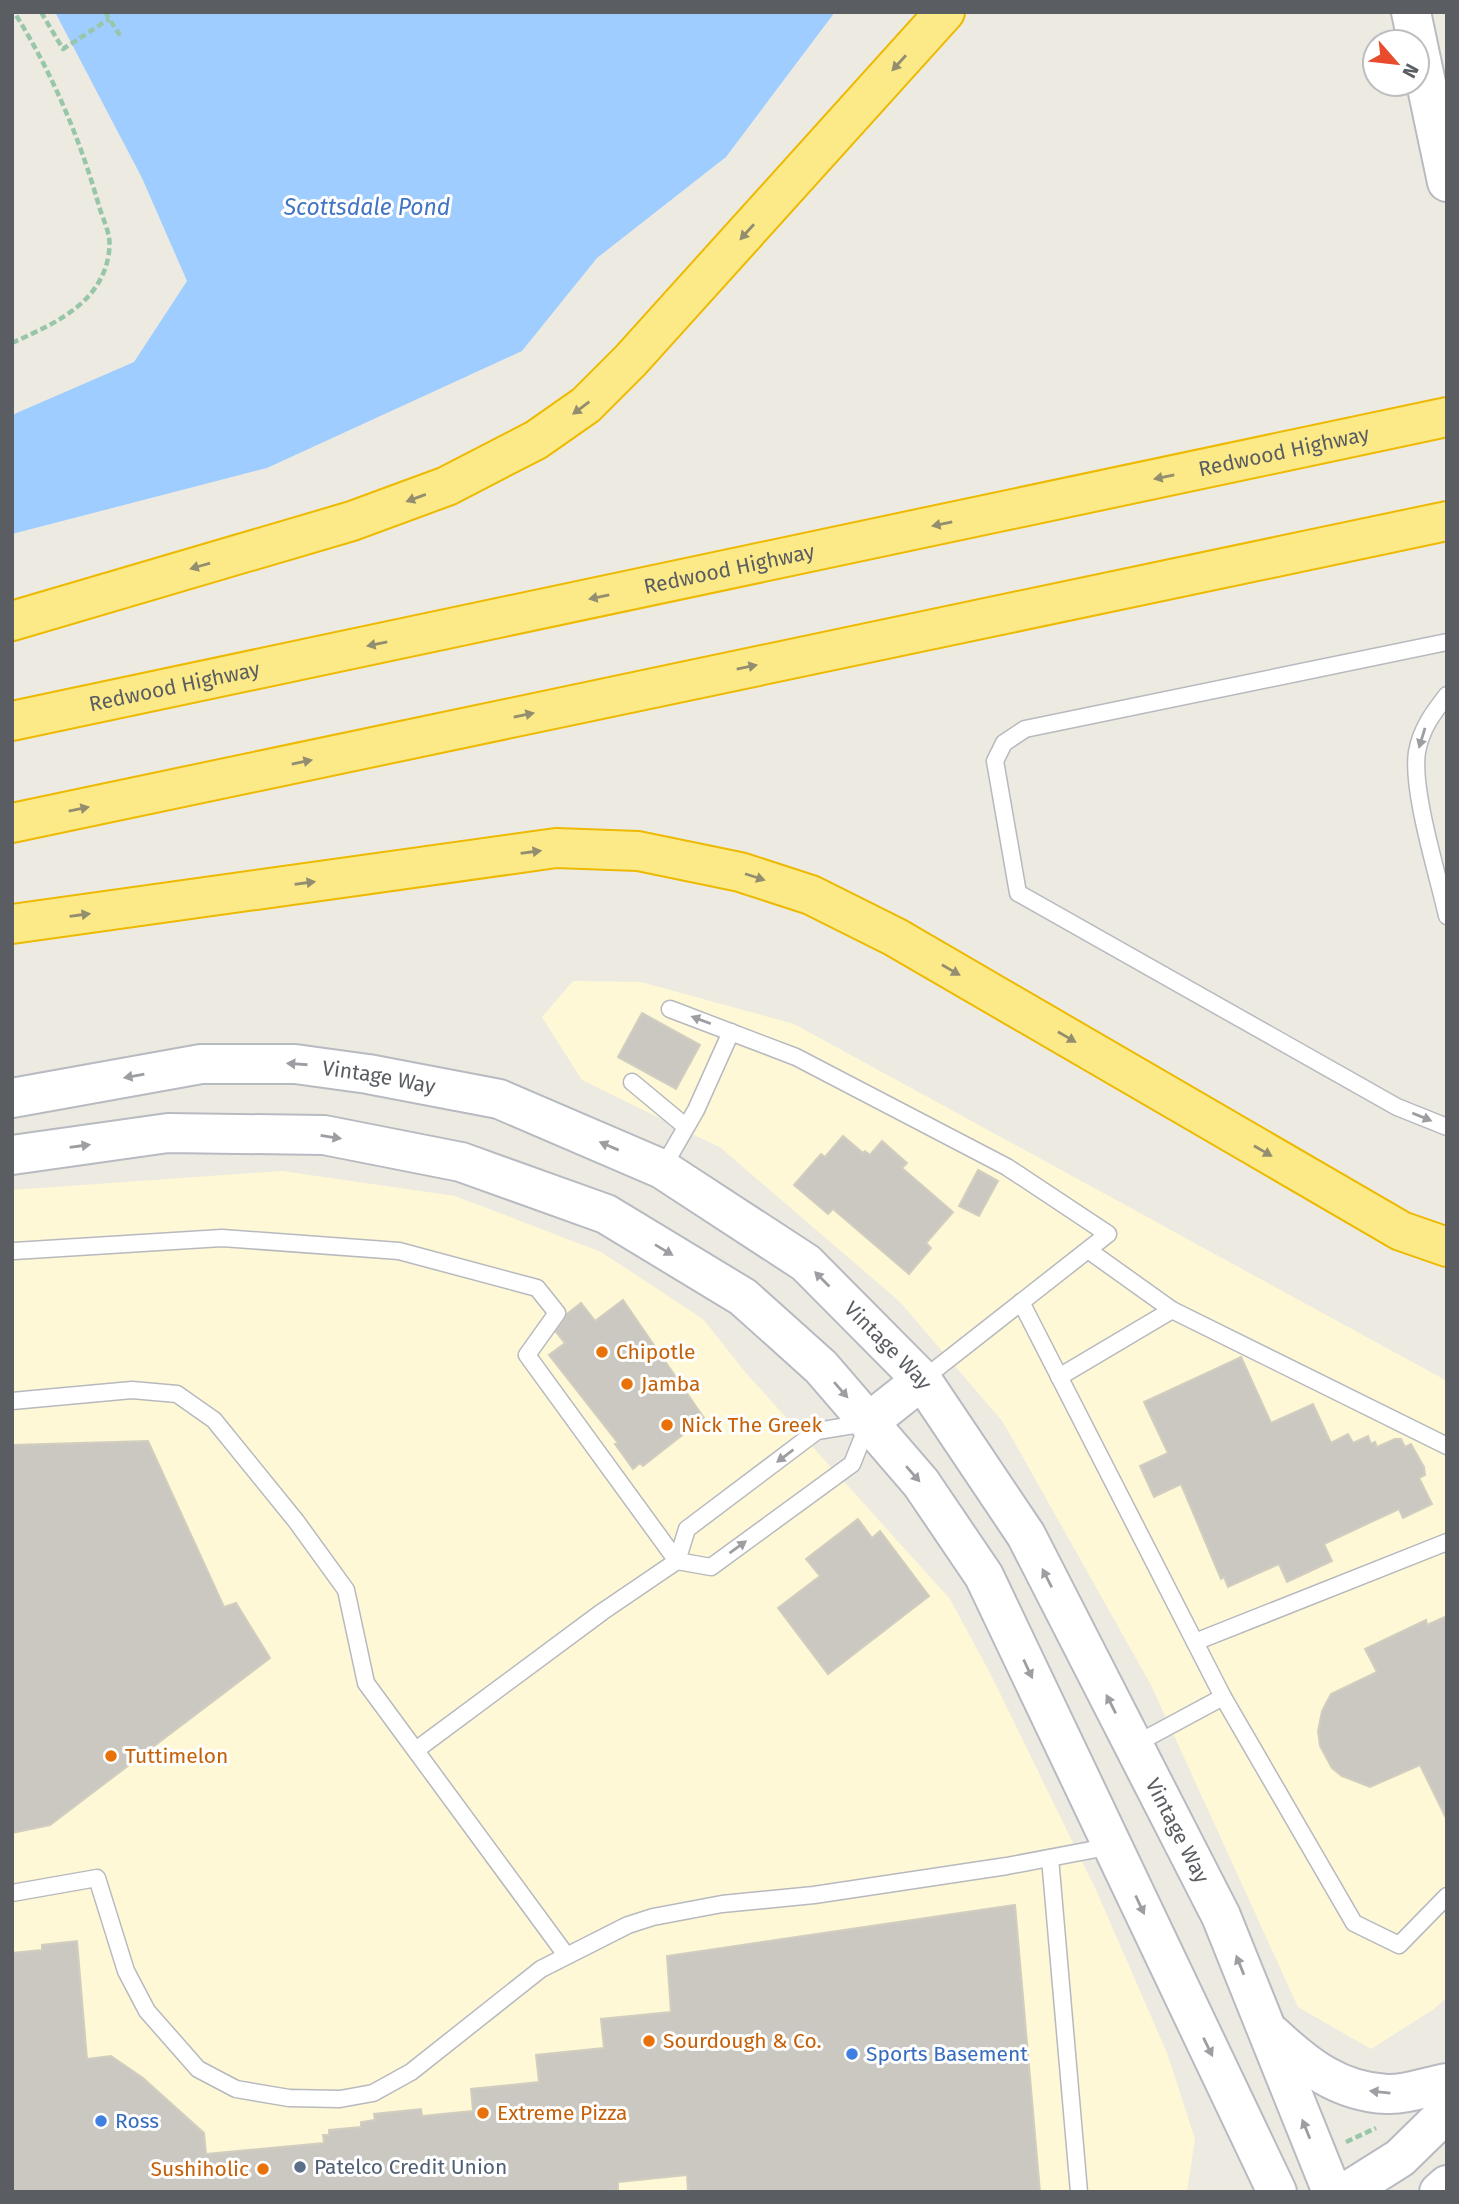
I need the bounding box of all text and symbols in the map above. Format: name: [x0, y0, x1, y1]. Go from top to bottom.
north arrow: [1361, 28, 1431, 98]
one-way arrow: [892, 54, 908, 71]
text: N: [1397, 60, 1424, 82]
water label: Scottsdale Pond: [283, 193, 450, 221]
one-way arrow: [739, 223, 755, 240]
one-way arrow: [572, 401, 590, 415]
street label: Redwood Highway: [1196, 421, 1372, 482]
one-way arrow: [1153, 472, 1175, 483]
one-way arrow: [406, 492, 427, 503]
one-way arrow: [931, 519, 953, 530]
street label: Redwood Highway: [641, 538, 817, 600]
one-way arrow: [189, 562, 210, 572]
one-way arrow: [588, 591, 610, 602]
one-way arrow: [366, 639, 388, 650]
street label: Redwood Highway: [87, 656, 263, 717]
one-way arrow: [736, 662, 758, 673]
one-way arrow: [513, 709, 535, 720]
one-way arrow: [1416, 727, 1427, 748]
one-way arrow: [291, 756, 313, 767]
one-way arrow: [68, 804, 90, 815]
one-way arrow: [520, 846, 542, 857]
one-way arrow: [744, 872, 765, 883]
one-way arrow: [294, 878, 316, 889]
one-way arrow: [69, 909, 91, 920]
one-way arrow: [942, 963, 961, 976]
one-way arrow: [690, 1015, 711, 1026]
one-way arrow: [1057, 1031, 1076, 1043]
street label: Vintage Way: [321, 1055, 438, 1100]
one-way arrow: [285, 1059, 307, 1070]
one-way arrow: [123, 1071, 145, 1082]
one-way arrow: [1411, 1112, 1432, 1123]
one-way arrow: [320, 1132, 342, 1143]
one-way arrow: [69, 1140, 91, 1151]
one-way arrow: [599, 1140, 619, 1152]
one-way arrow: [1254, 1145, 1273, 1158]
one-way arrow: [655, 1243, 674, 1256]
one-way arrow: [814, 1271, 830, 1287]
street label: Vintage Way: [839, 1296, 938, 1395]
place label: Chipotle: [616, 1339, 695, 1365]
marker: Chipotle: [594, 1344, 610, 1360]
place label: Jamba: [641, 1371, 701, 1397]
marker: Jamba: [619, 1376, 635, 1392]
one-way arrow: [833, 1382, 848, 1399]
place label: Nick The Greek: [681, 1412, 822, 1438]
marker: Nick The Greek: [659, 1417, 675, 1433]
one-way arrow: [776, 1448, 794, 1462]
one-way arrow: [905, 1465, 920, 1482]
one-way arrow: [729, 1540, 747, 1554]
one-way arrow: [1042, 1568, 1053, 1588]
one-way arrow: [1023, 1659, 1034, 1679]
one-way arrow: [1105, 1694, 1117, 1714]
place label: Tuttimelon: [125, 1743, 228, 1769]
marker: Tuttimelon: [103, 1748, 119, 1764]
street label: Vintage Way: [1140, 1774, 1215, 1888]
one-way arrow: [1134, 1895, 1146, 1915]
one-way arrow: [1235, 1954, 1246, 1975]
place label: Sourdough & Co.: [663, 2028, 822, 2054]
marker: Sourdough & Co.: [641, 2033, 657, 2049]
one-way arrow: [1202, 2037, 1214, 2057]
place label: Sports Basement: [866, 2041, 1028, 2067]
marker: Sports Basement: [844, 2046, 860, 2062]
one-way arrow: [1369, 2087, 1391, 2098]
place label: Extreme Pizza: [497, 2100, 628, 2126]
marker: Extreme Pizza: [475, 2105, 491, 2121]
place label: Ross: [115, 2108, 159, 2134]
marker: Ross: [93, 2113, 109, 2129]
one-way arrow: [1300, 2118, 1311, 2139]
place label: Patelco Credit Union: [314, 2154, 507, 2180]
place label: Sushiholic: [151, 2156, 249, 2182]
marker: Patelco Credit Union: [292, 2159, 308, 2175]
marker: Sushiholic: [255, 2161, 271, 2177]

